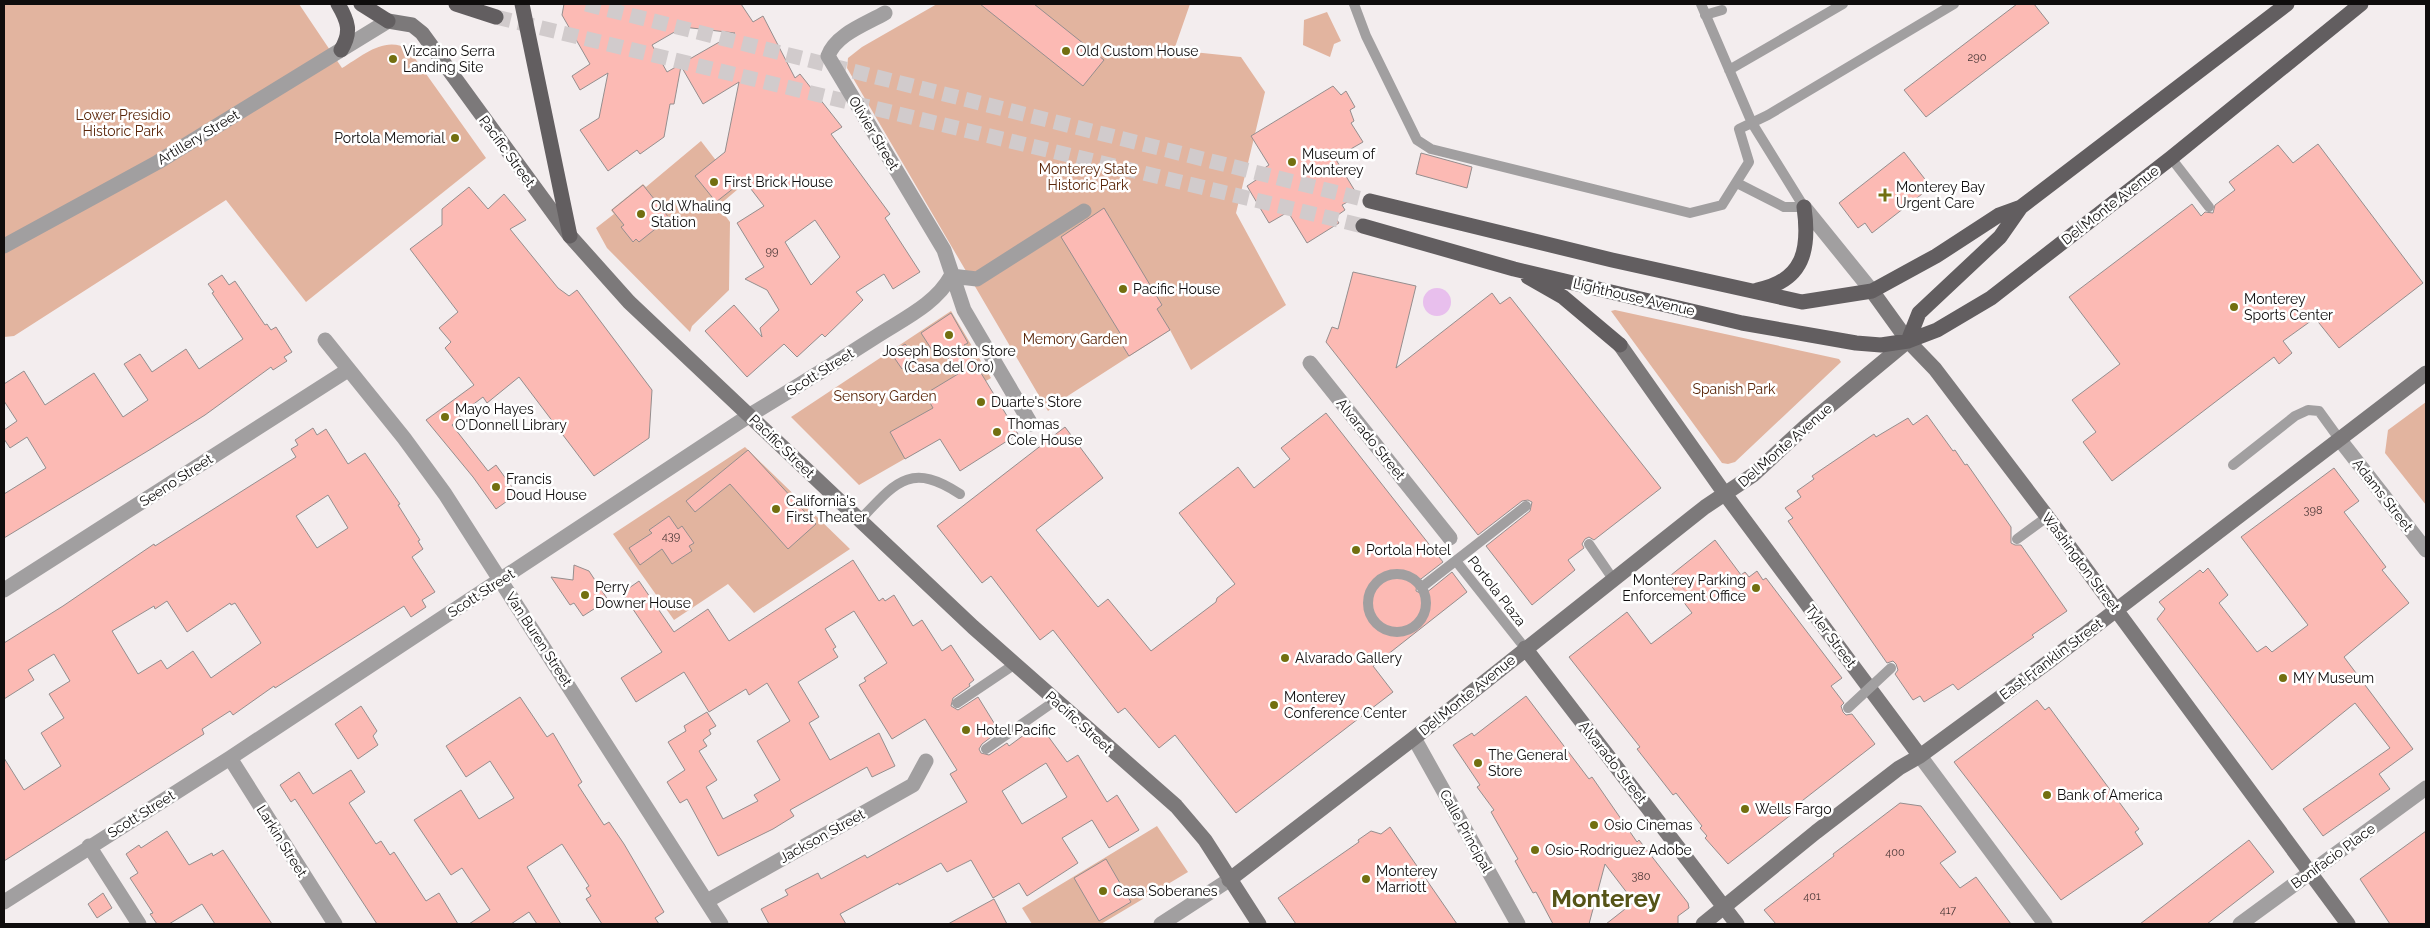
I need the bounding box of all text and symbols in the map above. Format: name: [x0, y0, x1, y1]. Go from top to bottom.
place label: Vizcaino Serra Landing Site: [403, 43, 495, 75]
place label: Old Custom House: [1076, 43, 1198, 59]
marker: Old Custom House: [1060, 45, 1072, 57]
house number: 290: [1968, 51, 1987, 64]
marker: Vizcaino Serra Landing Site: [387, 53, 399, 65]
street label: Olivier Street: [846, 93, 902, 173]
street label: Artillery Street: [154, 106, 242, 168]
park label: Lower Presidio Historic Park: [75, 107, 171, 139]
street label: Pacific Street: [476, 112, 538, 190]
place label: Portola Memorial: [334, 130, 445, 146]
marker: Portola Memorial: [449, 132, 461, 144]
place label: Museum of Monterey: [1302, 146, 1377, 178]
marker: Museum of Monterey: [1286, 156, 1298, 168]
park label: Monterey State Historic Park: [1039, 161, 1137, 193]
street label: Del Monte Avenue: [2058, 162, 2162, 248]
place label: First Brick House: [724, 174, 833, 190]
marker: First Brick House: [708, 176, 720, 188]
place label: Monterey Bay Urgent Care: [1896, 179, 1986, 211]
marker: Monterey Bay Urgent Care: [1878, 188, 1892, 202]
place label: Old Whaling Station: [651, 198, 731, 230]
marker: Old Whaling Station: [635, 208, 647, 220]
house number: 99: [766, 245, 778, 258]
street label: Lighthouse Avenue: [1571, 275, 1697, 319]
place label: Pacific House: [1133, 281, 1220, 297]
marker: Pacific House: [1117, 283, 1129, 295]
place label: Monterey Sports Center: [2244, 291, 2333, 323]
marker: Monterey Sports Center: [2228, 301, 2240, 313]
marker: Joseph Boston Store (Casa del Oro): [943, 329, 955, 341]
park label: Memory Garden: [1023, 331, 1127, 347]
place label: Joseph Boston Store (Casa del Oro): [882, 343, 1016, 375]
street label: Scott Street: [783, 345, 857, 399]
park label: Spanish Park: [1692, 381, 1776, 397]
park label: Sensory Garden: [833, 388, 937, 404]
place label: Duarte's Store: [991, 394, 1082, 410]
street label: Alvarado Street: [1333, 395, 1409, 483]
marker: Duarte's Store: [975, 396, 987, 408]
street label: Del Monte Avenue: [1735, 400, 1835, 490]
place label: Mayo Hayes O'Donnell Library: [455, 401, 567, 433]
marker: Mayo Hayes O'Donnell Library: [439, 411, 451, 423]
street label: Pacific Street: [746, 411, 818, 481]
place label: Thomas Cole House: [1007, 416, 1082, 448]
marker: Thomas Cole House: [991, 426, 1003, 438]
street label: Seeno Street: [136, 450, 216, 510]
street label: Adams Street: [2350, 456, 2416, 535]
place label: Francis Doud House: [506, 471, 587, 503]
marker: Francis Doud House: [490, 481, 502, 493]
place label: California's First Theater: [786, 493, 867, 525]
marker: California's First Theater: [770, 503, 782, 515]
house number: 398: [2304, 504, 2322, 517]
street label: Washington Street: [2039, 509, 2124, 615]
house number: 439: [662, 530, 680, 543]
place label: Portola Hotel: [1366, 542, 1451, 558]
marker: Portola Hotel: [1350, 544, 1362, 556]
street label: Portola Plaza: [1465, 553, 1529, 629]
street label: Scott Street: [445, 565, 518, 620]
place label: Monterey Parking Enforcement Office: [1622, 572, 1746, 604]
place label: Perry Downer House: [595, 579, 691, 611]
marker: Monterey Parking Enforcement Office: [1750, 582, 1762, 594]
street label: Van Buren Street: [503, 589, 576, 689]
marker: Perry Downer House: [579, 589, 591, 601]
street label: Tyler Street: [1802, 602, 1860, 671]
street label: East Franklin Street: [1997, 615, 2106, 703]
place label: Alvarado Gallery: [1295, 650, 1402, 666]
street label: Del Monte Avenue: [1416, 651, 1518, 739]
marker: Alvarado Gallery: [1279, 652, 1291, 664]
place label: MY Museum: [2293, 670, 2374, 686]
marker: MY Museum: [2277, 672, 2289, 684]
street label: Pacific Street: [1042, 688, 1116, 756]
place label: Monterey Conference Center: [1284, 689, 1407, 721]
marker: Monterey Conference Center: [1268, 699, 1280, 711]
street label: Alvarado Street: [1576, 718, 1650, 807]
place label: Hotel Pacific: [976, 722, 1056, 738]
marker: Hotel Pacific: [960, 724, 972, 736]
place label: The General Store: [1488, 747, 1568, 779]
marker: The General Store: [1472, 757, 1484, 769]
street label: Scott Street: [104, 787, 178, 841]
street label: Calle Principal: [1437, 787, 1495, 875]
place label: Bank of America: [2057, 787, 2163, 803]
marker: Bank of America: [2041, 789, 2053, 801]
place label: Wells Fargo: [1755, 801, 1832, 817]
street label: Larkin Street: [254, 802, 311, 880]
marker: Wells Fargo: [1739, 803, 1751, 815]
street label: Jackson Street: [777, 806, 868, 866]
place label: Osio Cinemas: [1604, 817, 1693, 833]
marker: Osio Cinemas: [1588, 819, 1600, 831]
street label: Bonifacio Place: [2288, 820, 2378, 892]
place label: Osio-Rodriguez Adobe: [1545, 842, 1692, 858]
marker: Osio-Rodriguez Adobe: [1529, 844, 1541, 856]
house number: 400: [1885, 846, 1905, 859]
place label: Monterey Marriott: [1376, 863, 1438, 895]
house number: 380: [1631, 870, 1651, 883]
marker: Monterey Marriott: [1360, 873, 1372, 885]
place label: Casa Soberanes: [1113, 883, 1218, 899]
district label: Monterey: [1551, 884, 1661, 913]
marker: Casa Soberanes: [1097, 885, 1109, 897]
house number: 401: [1803, 890, 1821, 903]
house number: 417: [1940, 904, 1956, 917]

